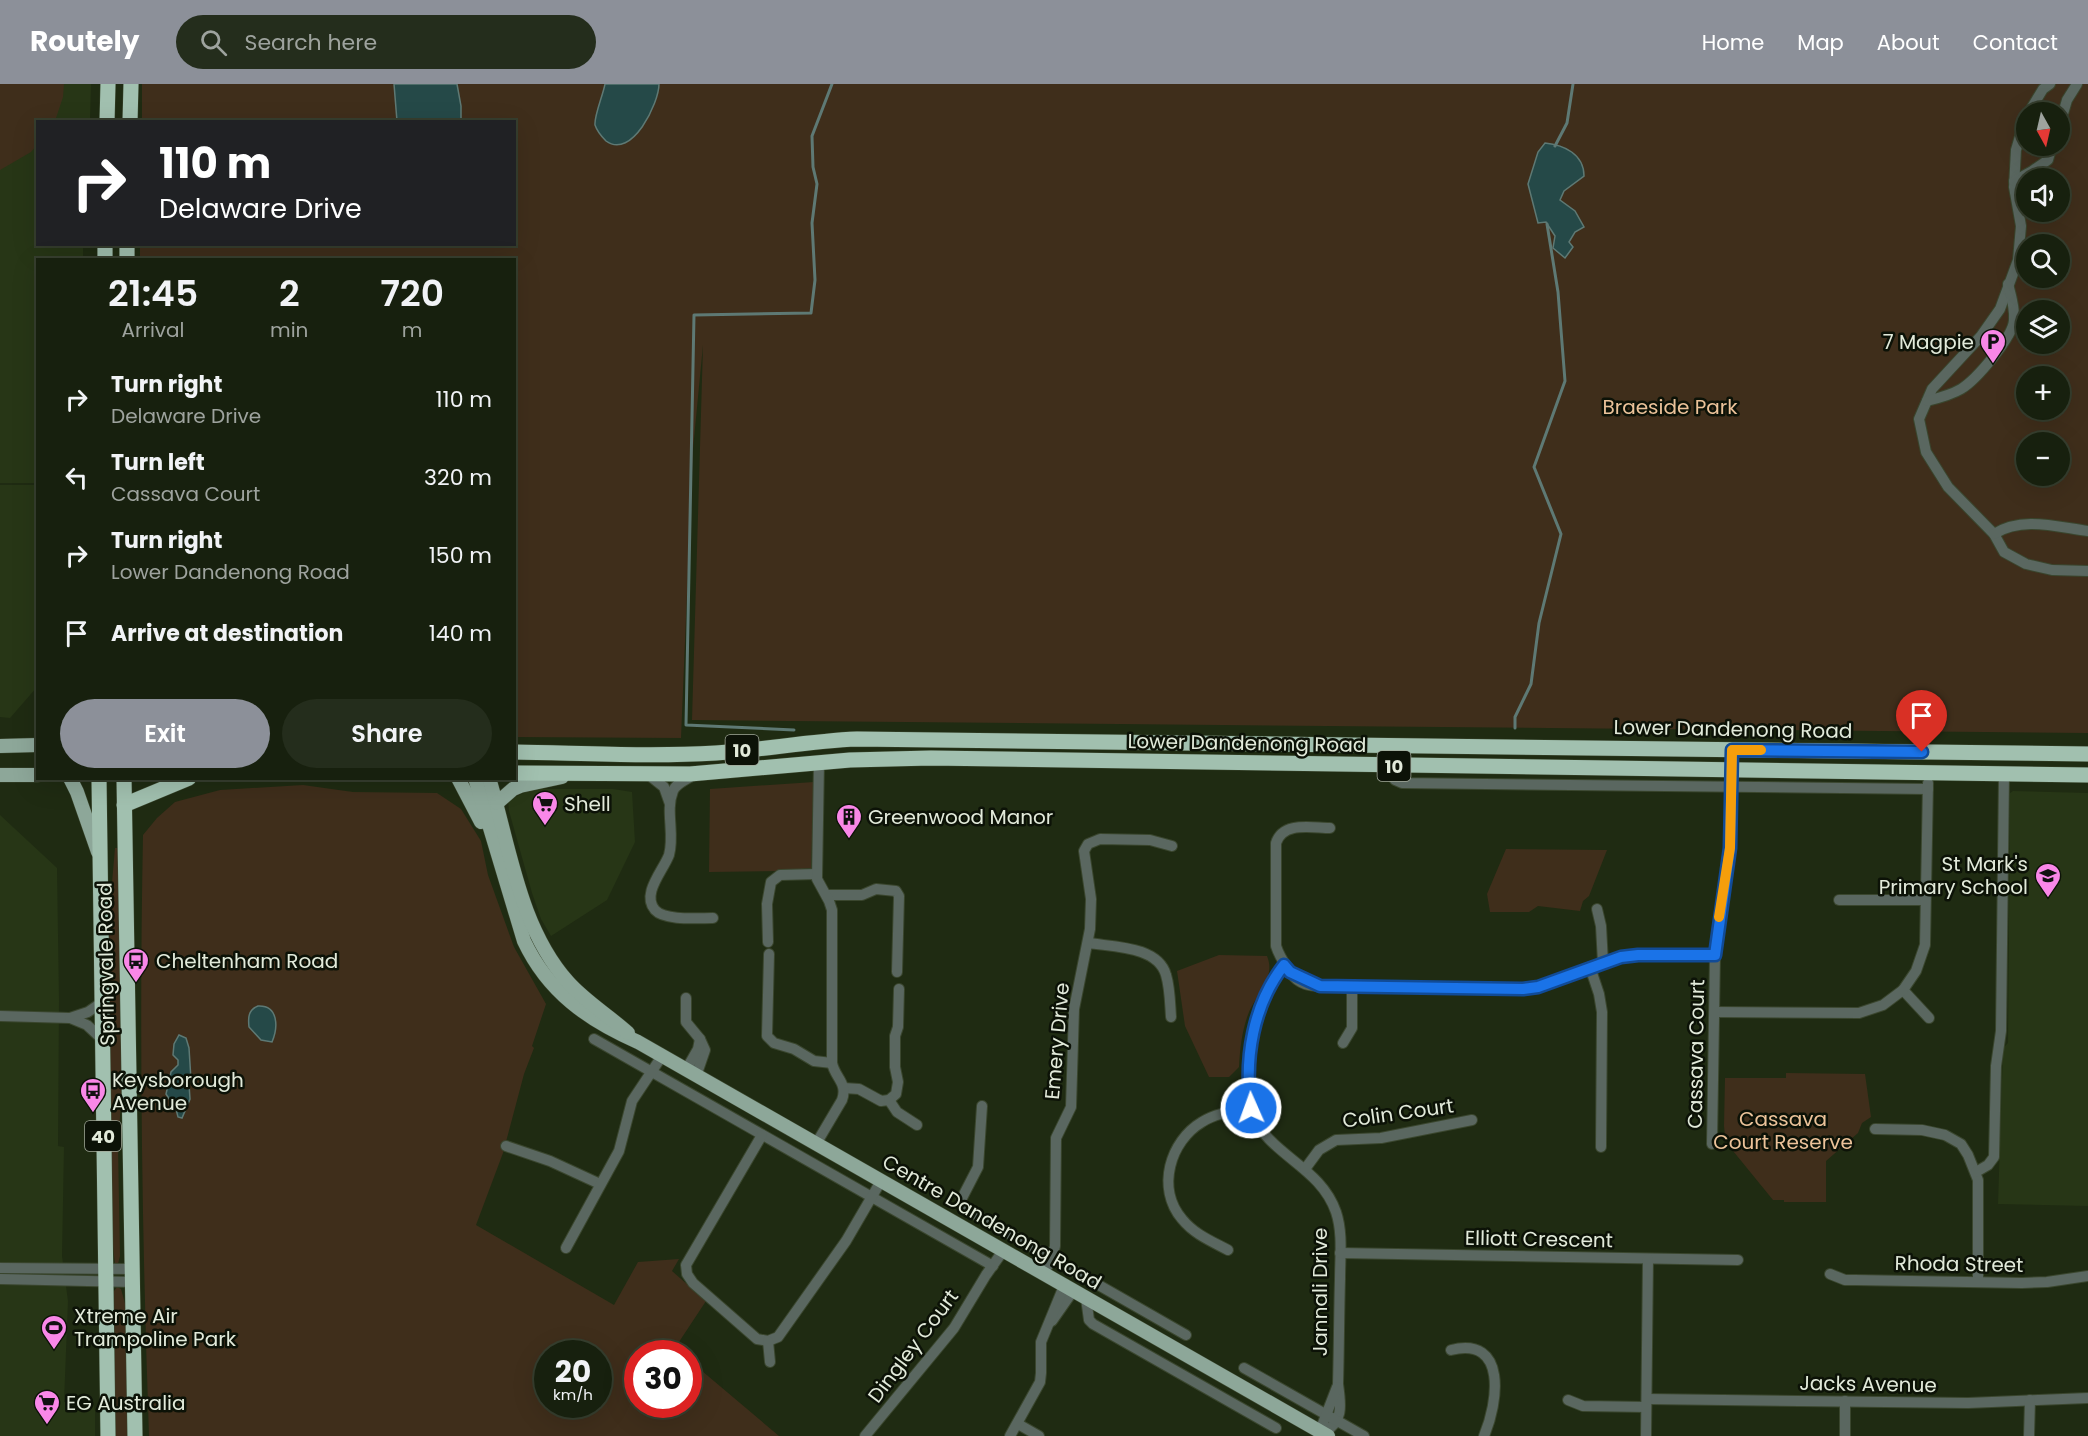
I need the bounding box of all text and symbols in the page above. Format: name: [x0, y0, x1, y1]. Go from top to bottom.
search box: [176, 15, 596, 69]
text: Routely: [30, 22, 140, 61]
icon: search: [197, 26, 230, 59]
text: Search here: [245, 27, 377, 58]
text: Home: [1702, 28, 1764, 57]
text: Map: [1797, 28, 1844, 57]
text: About: [1877, 28, 1940, 57]
text: Contact: [1973, 28, 2058, 57]
north arrow: [2016, 102, 2070, 156]
map controls: [2016, 102, 2070, 486]
text: 110 m: [159, 134, 271, 193]
icon: right: [60, 144, 138, 222]
button: sound: [2016, 168, 2070, 222]
text: Delaware Drive: [159, 190, 362, 227]
button: search: [2016, 234, 2070, 288]
text: 21:45: [108, 268, 198, 319]
text: 2: [279, 268, 300, 319]
text: 720: [380, 268, 444, 319]
button: layers: [2016, 300, 2070, 354]
text: Arrival: [122, 316, 185, 344]
text: min: [270, 316, 308, 344]
text: m: [402, 316, 422, 344]
parking icon: 7 Magpie: [1978, 327, 2008, 365]
place label: 7 Magpie: [1883, 328, 1974, 356]
button: +: [2016, 366, 2070, 420]
text: Turn right: [111, 369, 222, 400]
icon: right: [60, 383, 93, 416]
text: 110 m: [436, 384, 492, 415]
park label: Braeside Park: [1602, 393, 1738, 421]
text: Delaware Drive: [111, 402, 261, 430]
button: −: [2016, 432, 2070, 486]
text: Turn left: [111, 447, 205, 478]
icon: left: [60, 461, 93, 494]
text: 320 m: [424, 462, 492, 493]
text: Cassava Court: [111, 480, 260, 508]
text: Turn right: [111, 525, 222, 556]
icon: right: [60, 539, 93, 572]
text: 150 m: [429, 540, 492, 571]
text: Lower Dandenong Road: [111, 558, 350, 586]
icon: arrive: [60, 617, 93, 650]
text: Arrive at destination: [111, 618, 343, 649]
text: 140 m: [429, 618, 492, 649]
pin: [1896, 690, 1947, 752]
button: Exit: [60, 699, 270, 768]
button: Share: [282, 699, 492, 768]
icon: arrive: [1905, 699, 1938, 732]
street label: Lower Dandenong Road: [1613, 713, 1853, 745]
street label: Lower Dandenong Road: [1127, 727, 1367, 759]
road number: 10: [726, 735, 758, 765]
road number: 10: [1378, 751, 1410, 781]
supermarket icon: Shell: [530, 789, 560, 827]
place label: Shell: [564, 790, 611, 818]
building icon: Greenwood Manor: [834, 802, 864, 840]
place label: Greenwood Manor: [868, 803, 1053, 831]
place label: St Mark's Primary School: [1879, 850, 2028, 901]
school or university icon: St Mark's Primary School: [2033, 861, 2063, 899]
street label: Springvale Road: [91, 882, 121, 1046]
bus stop icon: Cheltenham Road: [121, 946, 151, 984]
place label: Cheltenham Road: [156, 947, 338, 975]
street label: Cassava Court: [1681, 979, 1711, 1129]
street label: Emery Drive: [1038, 981, 1076, 1101]
place label: Keysborough Avenue: [112, 1066, 244, 1117]
bus stop icon: Keysborough Avenue: [78, 1076, 108, 1114]
position arrow: [1219, 1076, 1283, 1140]
street label: Colin Court: [1341, 1091, 1455, 1135]
park label: Cassava Court Reserve: [1713, 1105, 1853, 1156]
road number: 40: [85, 1121, 121, 1151]
street label: Centre Dandenong Road: [877, 1148, 1107, 1296]
street label: Elliott Crescent: [1465, 1224, 1613, 1254]
street label: Jannali Drive: [1306, 1228, 1334, 1356]
street label: Rhoda Street: [1894, 1249, 2024, 1279]
street label: Dingley Court: [861, 1284, 965, 1408]
place label: Xtreme Air Trampoline Park: [74, 1302, 237, 1353]
sports icon: Xtreme Air Trampoline Park: [39, 1313, 69, 1351]
speed limit sign: 30: [624, 1340, 702, 1418]
text: 20: [555, 1350, 591, 1393]
street label: Jacks Avenue: [1799, 1369, 1937, 1399]
text: km/h: [553, 1384, 593, 1405]
supermarket icon: EG Australia: [32, 1388, 62, 1426]
place label: EG Australia: [66, 1389, 186, 1417]

